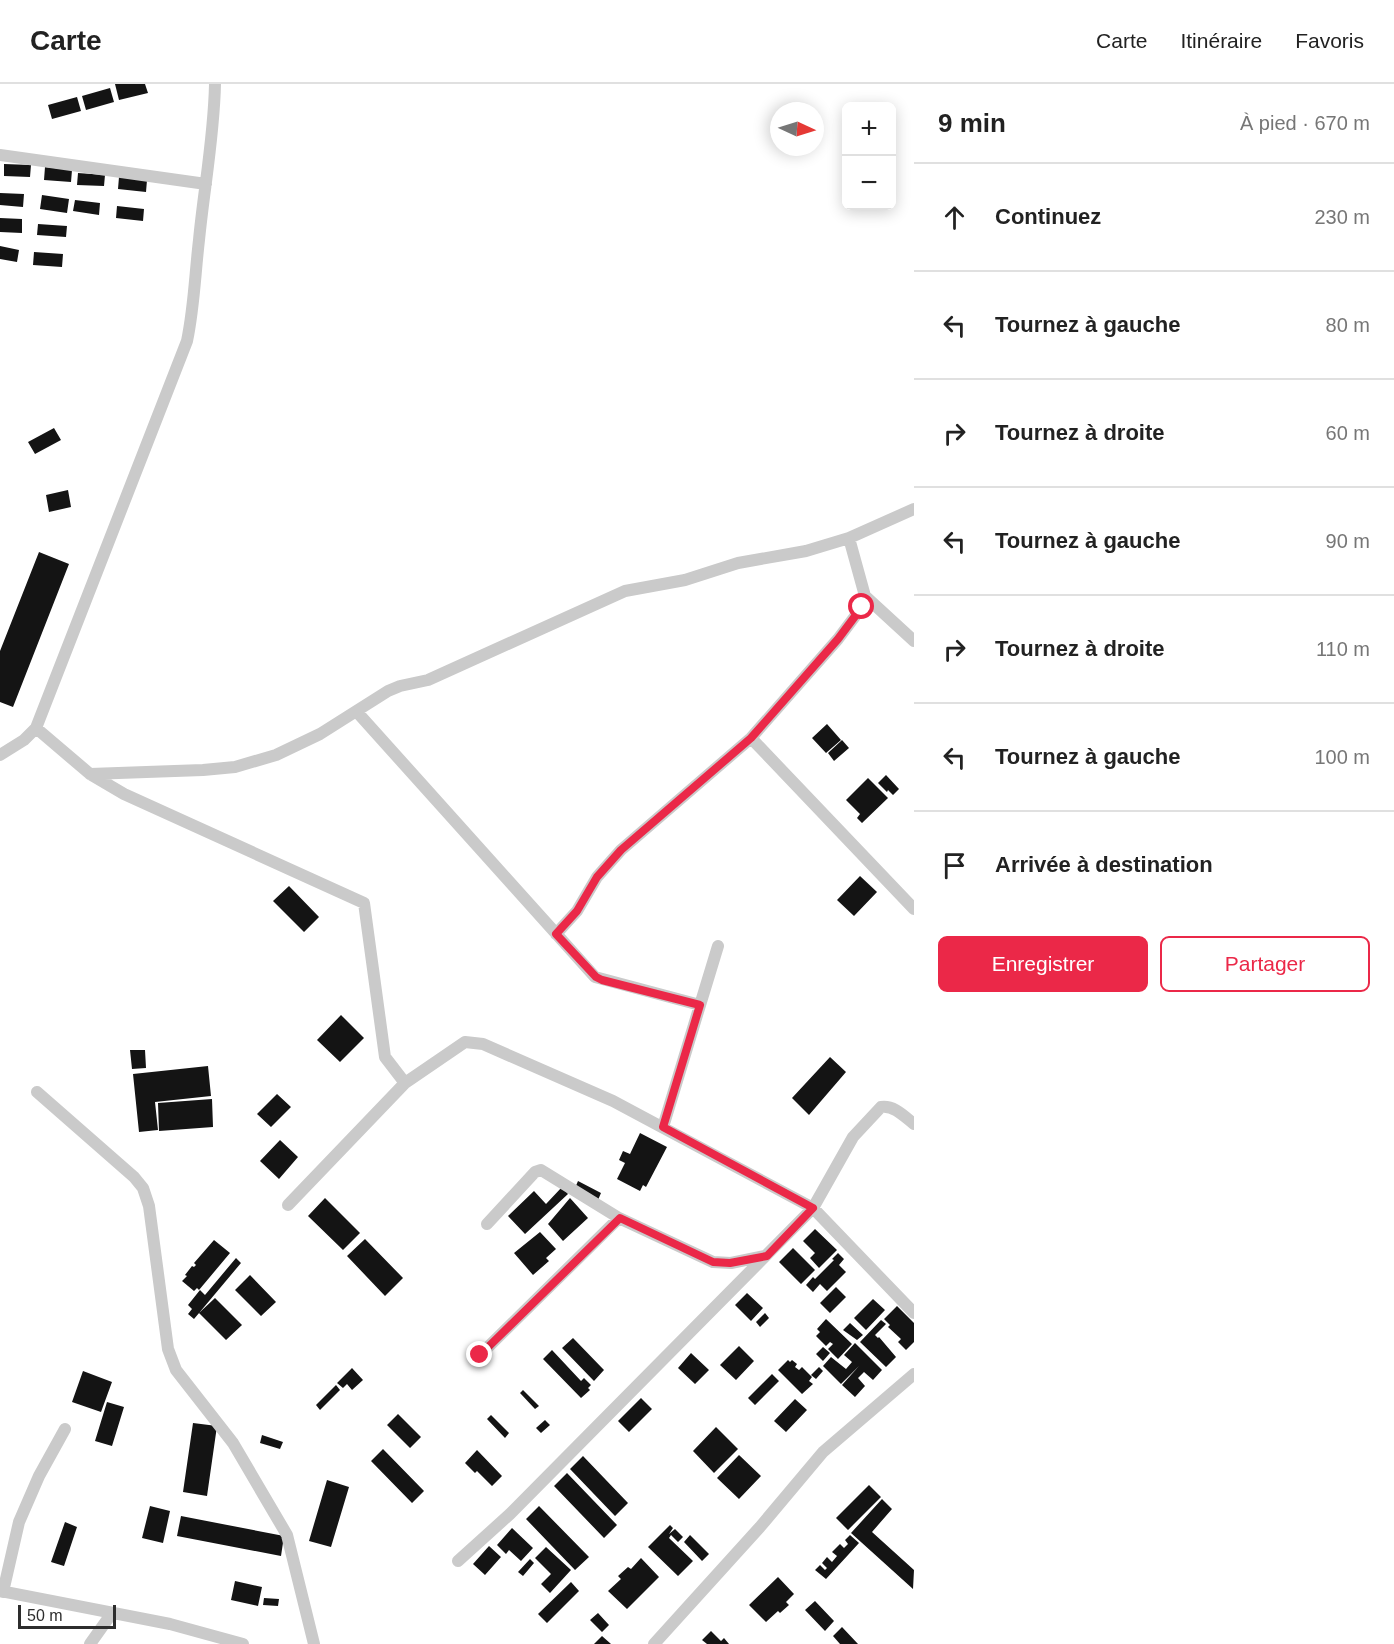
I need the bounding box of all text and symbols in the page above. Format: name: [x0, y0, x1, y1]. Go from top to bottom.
text: Carte: [30, 25, 102, 56]
text: Carte: [1096, 29, 1147, 52]
text: Itinéraire: [1180, 29, 1262, 52]
text: Favoris: [1295, 29, 1364, 52]
north arrow: [770, 102, 824, 156]
map controls: [842, 102, 896, 210]
button: +: [842, 102, 896, 156]
text: 9 min: [938, 108, 1006, 138]
text: À pied · 670 m: [1240, 112, 1370, 134]
button: −: [842, 156, 896, 210]
icon: ahead: [938, 201, 971, 234]
text: Continuez: [995, 204, 1101, 229]
text: 230 m: [1314, 206, 1370, 228]
icon: left: [938, 309, 971, 342]
text: Tournez à gauche: [995, 312, 1180, 337]
text: 80 m: [1326, 314, 1370, 336]
icon: right: [938, 417, 971, 450]
text: Tournez à droite: [995, 420, 1165, 445]
text: 60 m: [1326, 422, 1370, 444]
icon: left: [938, 525, 971, 558]
text: Tournez à gauche: [995, 528, 1180, 553]
text: 90 m: [1326, 530, 1370, 552]
route start: [848, 593, 874, 619]
icon: right: [938, 633, 971, 666]
text: Tournez à droite: [995, 636, 1165, 661]
text: 110 m: [1316, 638, 1370, 660]
icon: left: [938, 741, 971, 774]
text: Tournez à gauche: [995, 744, 1180, 769]
text: 100 m: [1314, 746, 1370, 768]
icon: arrive: [938, 849, 971, 882]
text: Arrivée à destination: [995, 852, 1213, 877]
button: Enregistrer: [938, 936, 1148, 992]
button: Partager: [1160, 936, 1370, 992]
route end: [466, 1341, 492, 1367]
scale bar: [18, 1602, 116, 1630]
text: 50 m: [27, 1607, 63, 1624]

